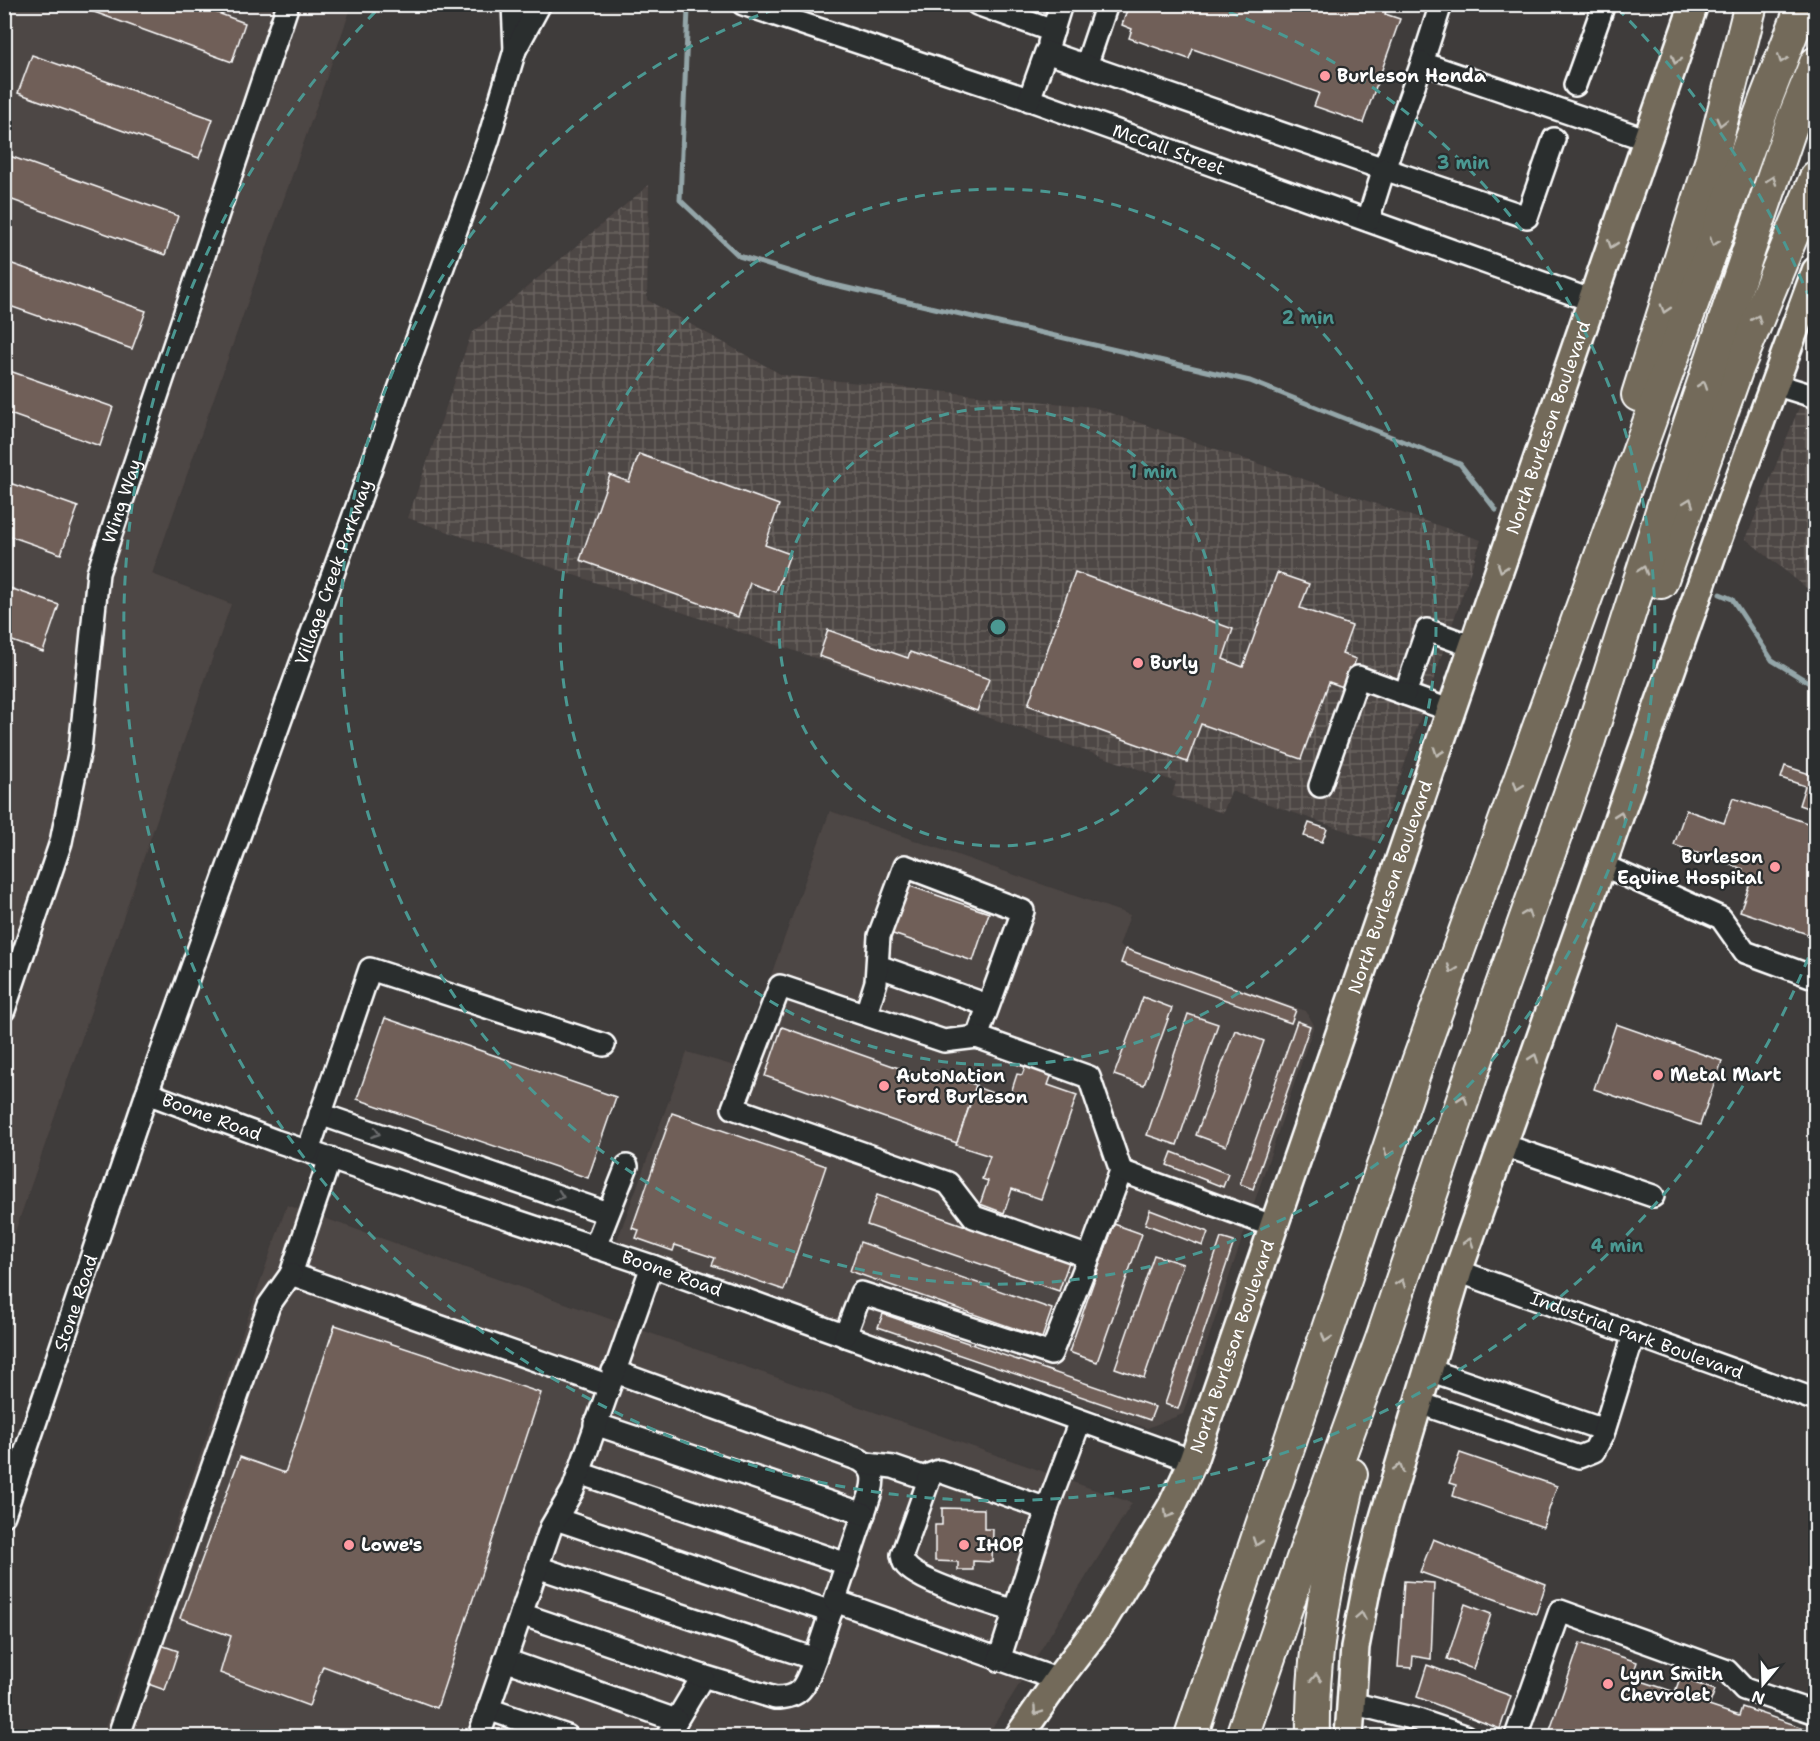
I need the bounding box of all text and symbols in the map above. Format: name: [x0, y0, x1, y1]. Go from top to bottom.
one-way arrow: [1776, 53, 1789, 64]
one-way arrow: [1670, 54, 1683, 65]
place label: Burleson Honda: [1337, 64, 1487, 88]
marker: Burleson Honda: [1318, 69, 1332, 83]
one-way arrow: [1715, 117, 1728, 127]
street label: McCall Street: [1109, 118, 1228, 181]
text: 3 min: [1437, 151, 1489, 175]
one-way arrow: [1765, 175, 1777, 186]
one-way arrow: [1709, 236, 1722, 247]
one-way arrow: [1607, 238, 1620, 249]
one-way arrow: [1660, 303, 1672, 314]
text: 2 min: [1282, 306, 1334, 330]
one-way arrow: [1750, 315, 1762, 326]
street label: North Burleson Boulevard: [1500, 318, 1596, 538]
one-way arrow: [1695, 380, 1708, 391]
street label: Wing Way: [97, 456, 147, 547]
text: 1 min: [1129, 460, 1177, 484]
street label: Village Creek Parkway: [289, 476, 378, 668]
one-way arrow: [1682, 497, 1695, 508]
one-way arrow: [1496, 562, 1509, 573]
one-way arrow: [1636, 565, 1648, 576]
centre of rings: [988, 617, 1008, 637]
place label: Burly: [1150, 651, 1199, 675]
marker: Burly: [1131, 656, 1145, 670]
one-way arrow: [1433, 746, 1446, 757]
street label: North Burleson Boulevard: [1342, 777, 1438, 997]
one-way arrow: [1513, 780, 1526, 791]
one-way arrow: [1612, 810, 1625, 821]
place label: Burleson Equine Hospital: [1617, 845, 1763, 890]
marker: Burleson Equine Hospital: [1768, 860, 1782, 874]
one-way arrow: [1520, 909, 1532, 920]
one-way arrow: [1447, 963, 1459, 974]
one-way arrow: [1526, 1053, 1539, 1064]
place label: Metal Mart: [1670, 1063, 1782, 1087]
place label: AutoNation Ford Burleson: [896, 1064, 1028, 1109]
marker: Metal Mart: [1651, 1068, 1665, 1082]
marker: AutoNation Ford Burleson: [877, 1079, 891, 1093]
street label: Boone Road: [158, 1088, 265, 1147]
one-way arrow: [1456, 1094, 1469, 1105]
one-way arrow: [370, 1126, 381, 1139]
one-way arrow: [1383, 1147, 1395, 1158]
one-way arrow: [554, 1189, 565, 1202]
text: 4 min: [1591, 1234, 1643, 1258]
street label: North Burleson Boulevard: [1184, 1237, 1280, 1457]
one-way arrow: [1461, 1237, 1474, 1248]
street label: Boone Road: [619, 1245, 725, 1302]
street label: Stone Road: [48, 1251, 103, 1354]
one-way arrow: [1393, 1278, 1406, 1289]
street label: Industrial Park Boulevard: [1527, 1286, 1747, 1385]
one-way arrow: [1321, 1332, 1333, 1343]
one-way arrow: [1392, 1463, 1404, 1474]
one-way arrow: [1163, 1508, 1175, 1518]
place label: Lowe's: [361, 1533, 422, 1557]
place label: IHOP: [976, 1533, 1024, 1557]
one-way arrow: [1252, 1536, 1265, 1547]
marker: Lowe's: [342, 1538, 356, 1552]
marker: IHOP: [957, 1538, 971, 1552]
one-way arrow: [1354, 1611, 1367, 1621]
north arrow: [1733, 1654, 1793, 1714]
place label: Lynn Smith Chevrolet: [1620, 1662, 1723, 1707]
one-way arrow: [1309, 1674, 1322, 1683]
marker: Lynn Smith Chevrolet: [1601, 1677, 1615, 1691]
text: N: [1749, 1686, 1768, 1710]
one-way arrow: [1033, 1705, 1044, 1716]

